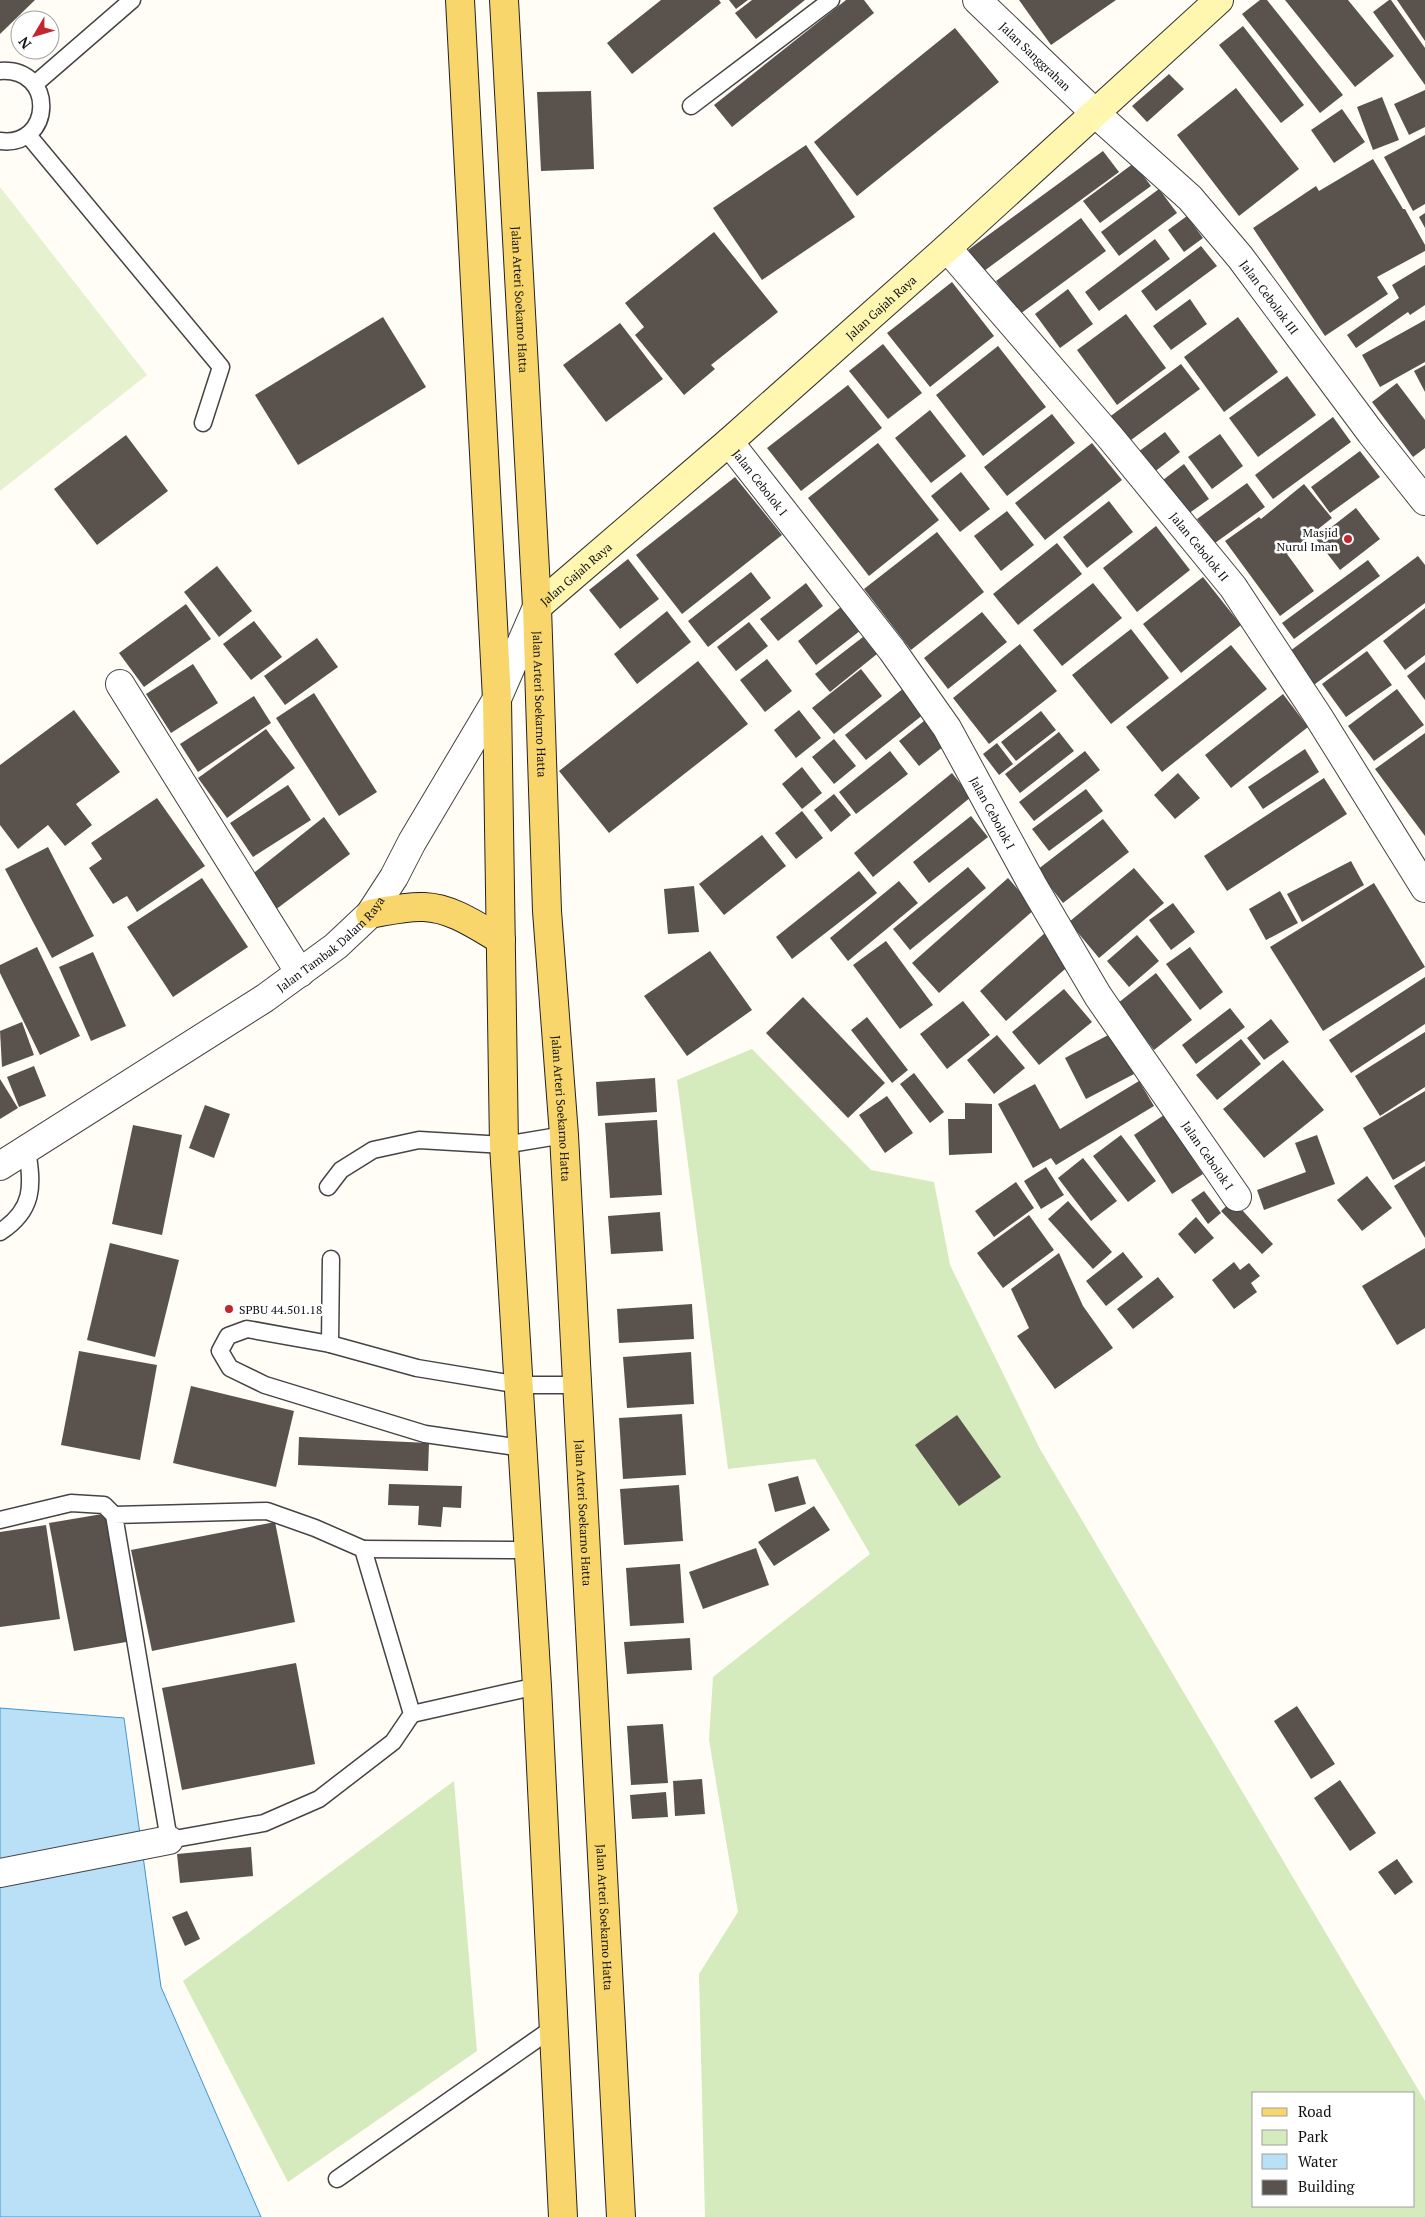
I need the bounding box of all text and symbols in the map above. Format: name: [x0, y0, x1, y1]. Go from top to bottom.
north arrow: [10, 10, 60, 60]
street label: Jalan Sanggrahan: [997, 18, 1074, 94]
text: N: [13, 33, 35, 53]
street label: Jalan Arteri Soekarno Hatta: [509, 226, 532, 373]
street label: Jalan Cebolok III: [1237, 257, 1302, 337]
street label: Jalan Gajah Raya: [842, 272, 919, 343]
street label: Jalan Cebolok I: [730, 446, 791, 518]
street label: Jalan Cebolok II: [1167, 509, 1232, 584]
place label: Masjid Nurul Iman: [1277, 525, 1338, 554]
marker: Masjid Nurul Iman: [1342, 533, 1354, 545]
street label: Jalan Gajah Raya: [537, 539, 615, 609]
street label: Jalan Arteri Soekarno Hatta: [530, 631, 550, 778]
street label: Jalan Cebolok I: [967, 774, 1019, 851]
street label: Jalan Tambak Dalam Raya: [273, 893, 387, 995]
street label: Jalan Arteri Soekarno Hatta: [549, 1035, 574, 1182]
street label: Jalan Cebolok I: [1179, 1118, 1237, 1193]
place label: SPBU 44.501.18: [239, 1302, 322, 1317]
marker: SPBU 44.501.18: [223, 1303, 235, 1315]
street label: Jalan Arteri Soekarno Hatta: [573, 1439, 595, 1586]
street label: Jalan Arteri Soekarno Hatta: [594, 1844, 617, 1991]
legend: [1252, 2092, 1415, 2207]
text: Road: [1298, 2101, 1331, 2121]
text: Park: [1298, 2126, 1328, 2146]
text: Water: [1298, 2151, 1338, 2171]
text: Building: [1298, 2176, 1356, 2196]

